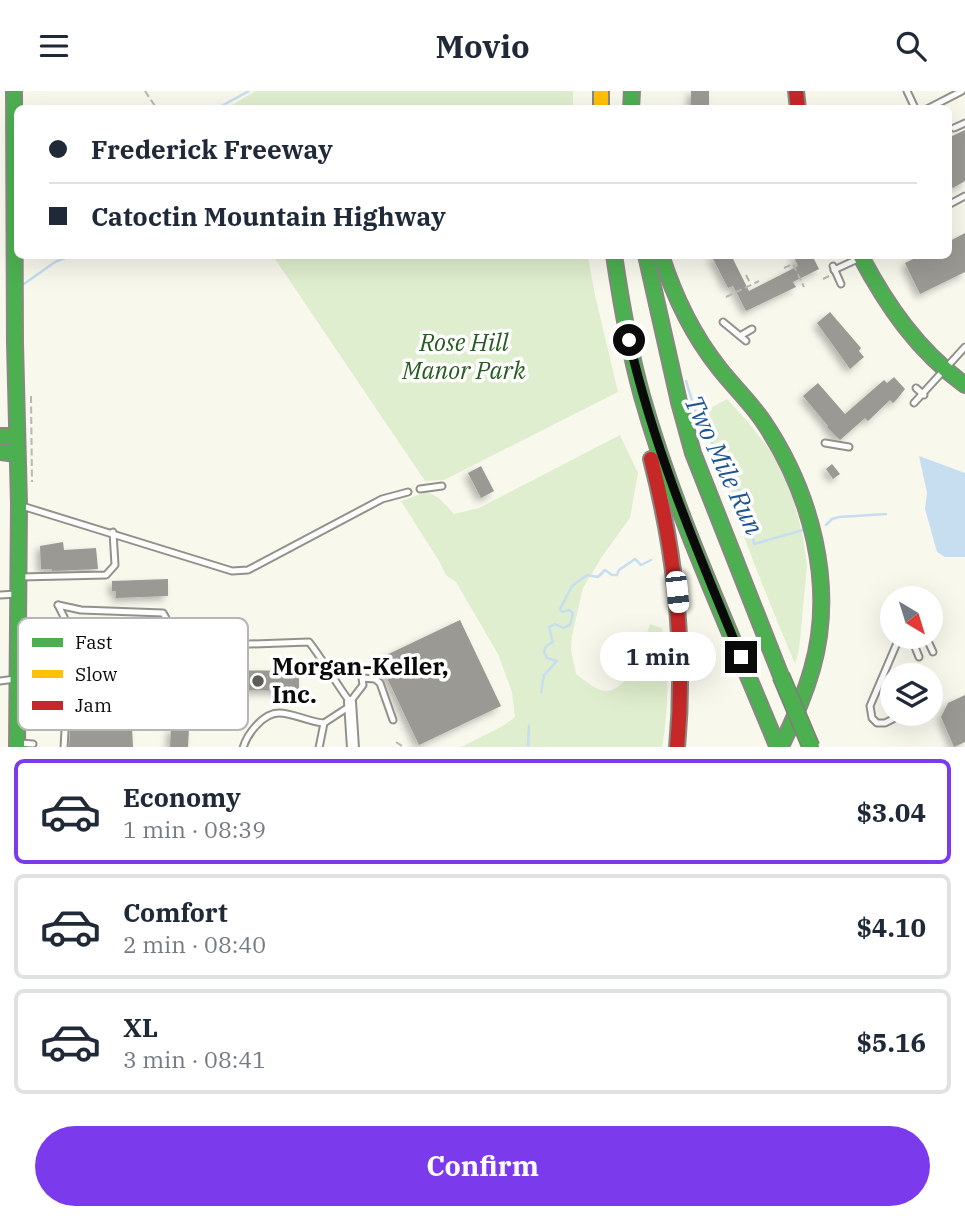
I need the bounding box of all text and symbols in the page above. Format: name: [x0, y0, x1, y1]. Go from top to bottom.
text: Movio: [435, 25, 530, 67]
icon: menu: [35, 27, 73, 65]
icon: search: [892, 27, 930, 65]
text: Frederick Freeway: [91, 132, 333, 166]
text: Catoctin Mountain Highway: [91, 199, 446, 233]
route start: [613, 324, 645, 356]
park label: Rose Hill Manor Park: [401, 326, 526, 386]
water label: Two Mile Run: [678, 389, 772, 540]
car: [665, 570, 690, 614]
north arrow: [880, 586, 943, 649]
map controls: [880, 586, 943, 726]
legend: [18, 618, 248, 730]
text: Fast: [75, 630, 113, 654]
callout: 1 min: [601, 633, 716, 681]
text: 1 min: [626, 641, 690, 671]
route end: [725, 641, 757, 673]
place label: Morgan-Keller, Inc.: [272, 650, 449, 710]
text: Slow: [75, 662, 117, 686]
button: layers: [880, 663, 943, 726]
marker: Morgan-Keller, Inc.: [250, 673, 266, 689]
text: Jam: [75, 693, 112, 717]
icon: car: [39, 780, 102, 843]
text: Economy: [123, 780, 241, 814]
text: $3.04: [856, 795, 926, 829]
text: 1 min · 08:39: [123, 814, 266, 844]
icon: car: [39, 895, 102, 958]
text: Comfort: [123, 895, 228, 929]
text: $4.10: [856, 910, 926, 944]
text: 2 min · 08:40: [123, 929, 266, 959]
icon: car: [39, 1010, 102, 1073]
text: XL: [123, 1010, 158, 1044]
text: $5.16: [856, 1025, 926, 1059]
text: 3 min · 08:41: [123, 1044, 266, 1074]
button: Confirm: [35, 1126, 930, 1206]

